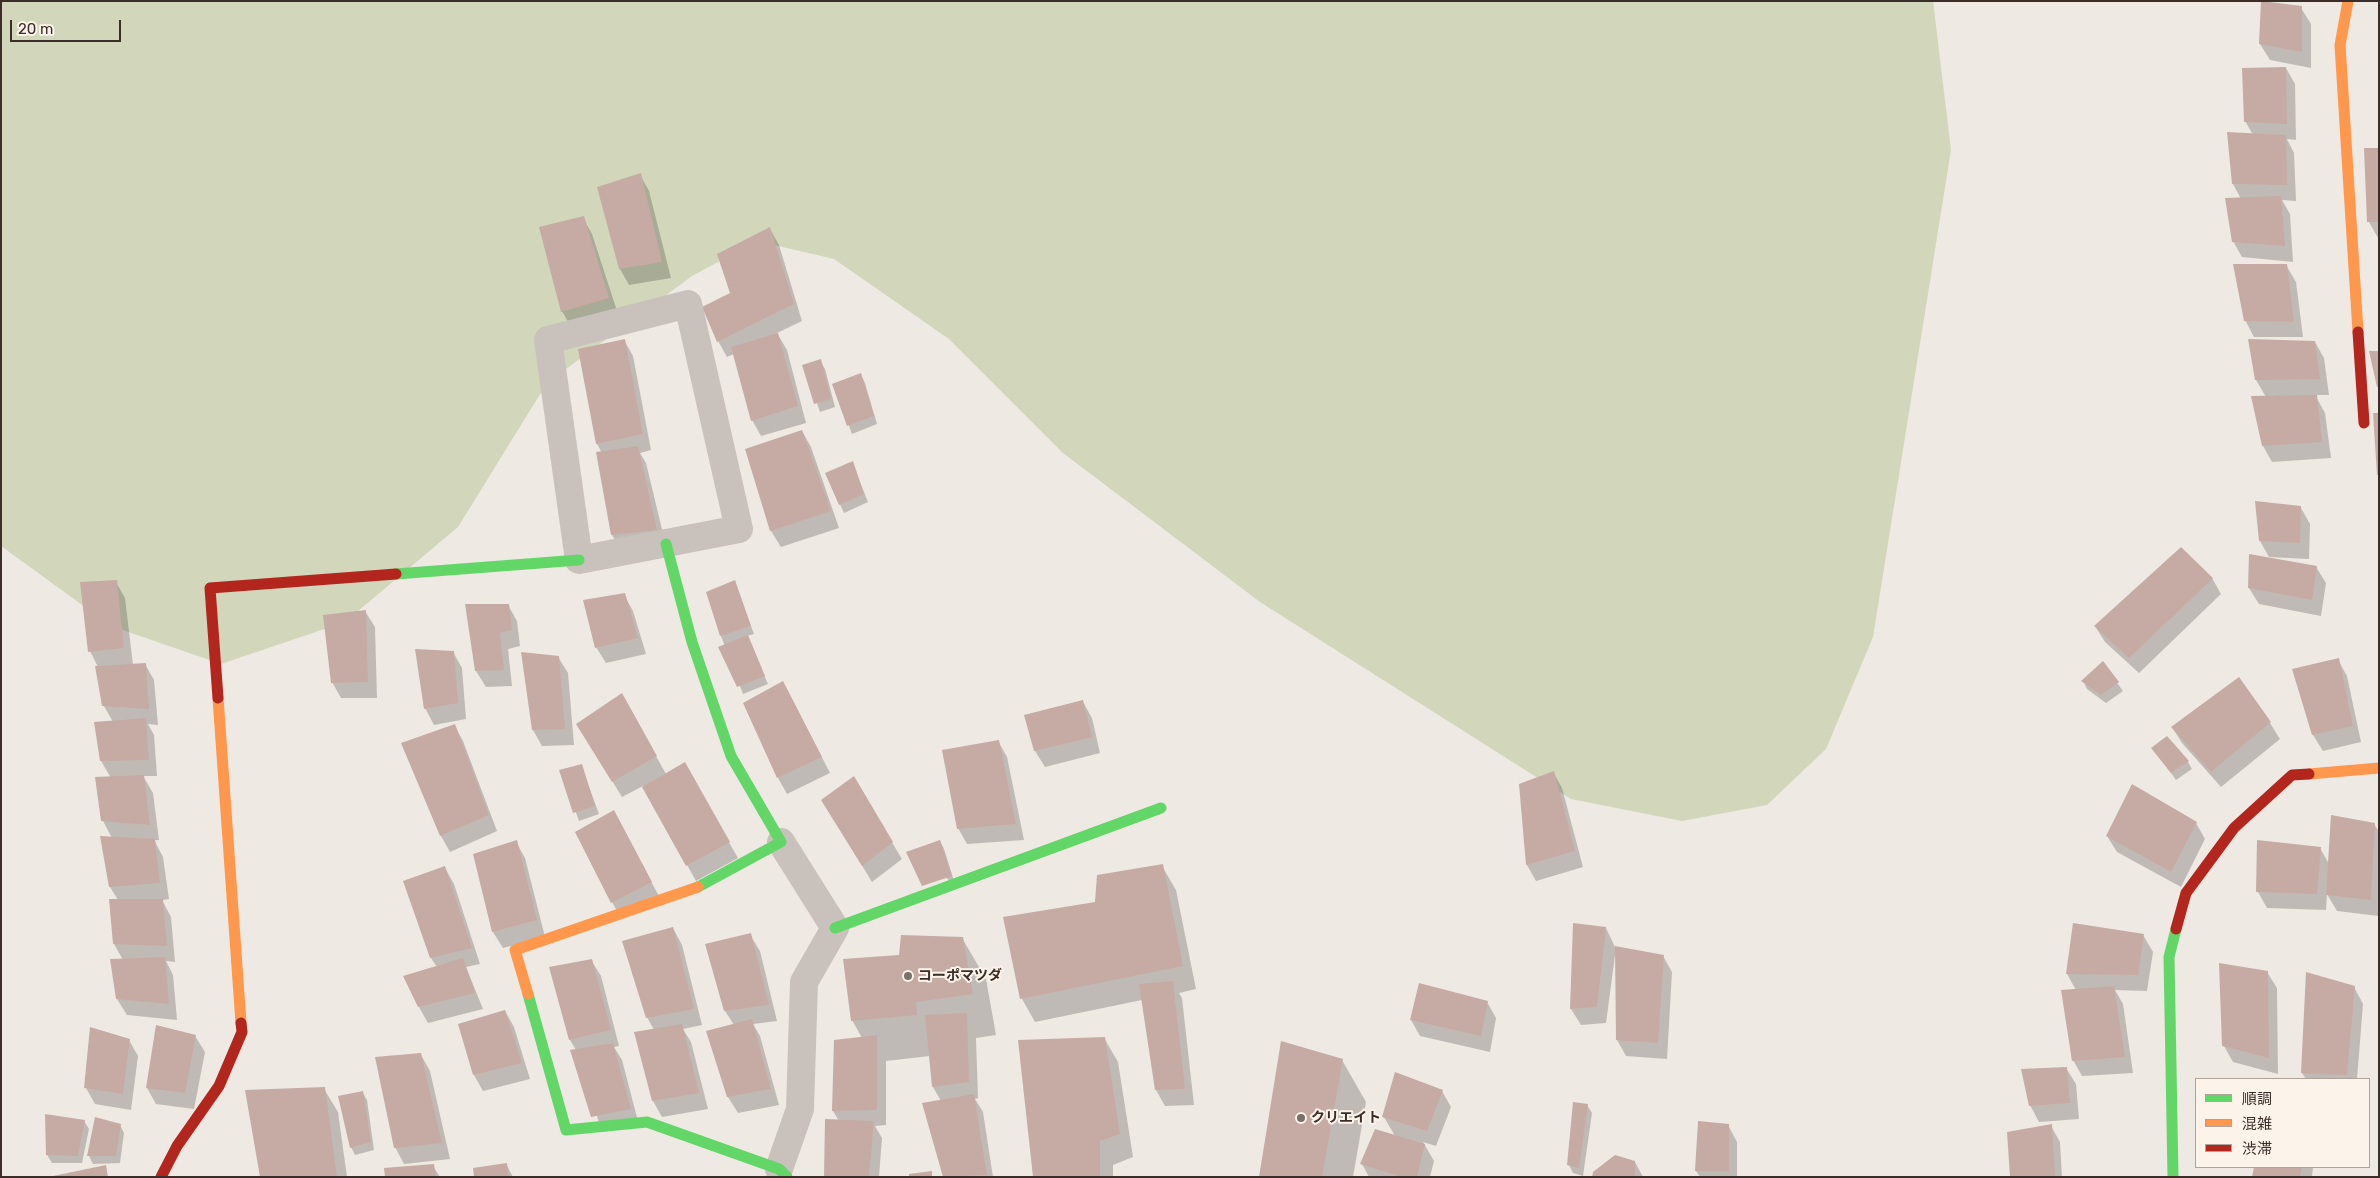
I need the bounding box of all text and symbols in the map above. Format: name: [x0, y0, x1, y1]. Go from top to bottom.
scale bar: [12, 10, 124, 42]
text: 20 m: [18, 20, 53, 38]
place label: コーポマツダ: [918, 968, 1002, 984]
marker: コーポマツダ: [902, 970, 914, 982]
legend: [2195, 1078, 2370, 1168]
text: 順調: [2242, 1090, 2272, 1108]
place label: クリエイト: [1311, 1110, 1381, 1126]
marker: クリエイト: [1295, 1112, 1307, 1124]
text: 混雑: [2242, 1115, 2272, 1133]
text: 渋滞: [2242, 1140, 2272, 1158]

